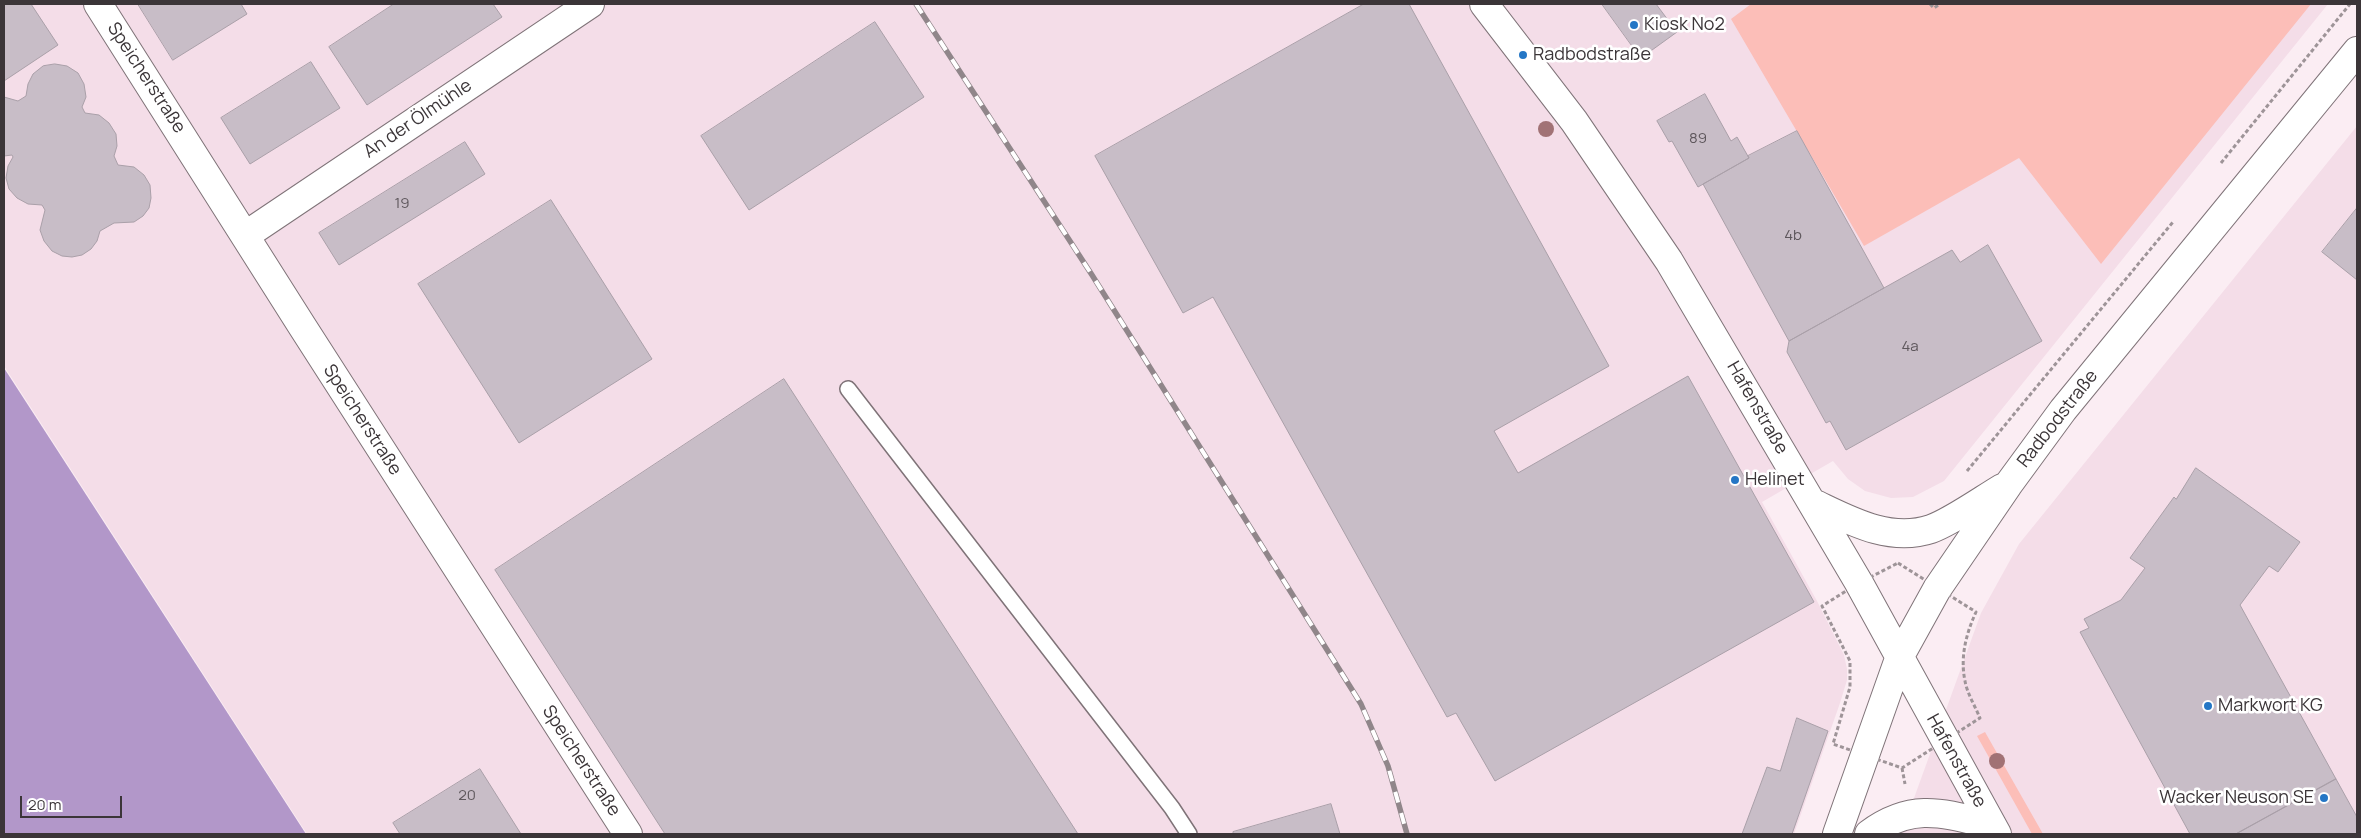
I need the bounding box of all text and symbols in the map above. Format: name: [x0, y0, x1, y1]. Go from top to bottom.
place label: Kiosk No2: [1644, 14, 1725, 36]
street label: Speicherstraße: [102, 19, 190, 137]
marker: Kiosk No2: [1628, 19, 1640, 31]
place label: Radbodstraße: [1533, 44, 1651, 66]
marker: Radbodstraße: [1517, 49, 1529, 61]
street label: An der Ölmühle: [360, 75, 476, 163]
house number: 89: [1689, 130, 1707, 148]
house number: 19: [394, 195, 410, 213]
house number: 4b: [1784, 227, 1802, 245]
house number: 4a: [1901, 338, 1919, 356]
street label: Hafenstraße: [1722, 358, 1792, 458]
street label: Speicherstraße: [318, 361, 406, 479]
street label: Radbodstraße: [2013, 366, 2103, 472]
place label: Helinet: [1745, 469, 1805, 491]
marker: Helinet: [1729, 474, 1741, 486]
place label: Markwort KG: [2218, 695, 2323, 717]
marker: Markwort KG: [2202, 700, 2214, 712]
street label: Speicherstraße: [537, 702, 625, 820]
street label: Hafenstraße: [1921, 711, 1991, 811]
scale bar: [22, 786, 125, 818]
house number: 20: [458, 787, 476, 805]
place label: Wacker Neuson SE: [2159, 787, 2314, 809]
marker: Wacker Neuson SE: [2318, 792, 2330, 804]
text: 20 m: [28, 794, 61, 815]

